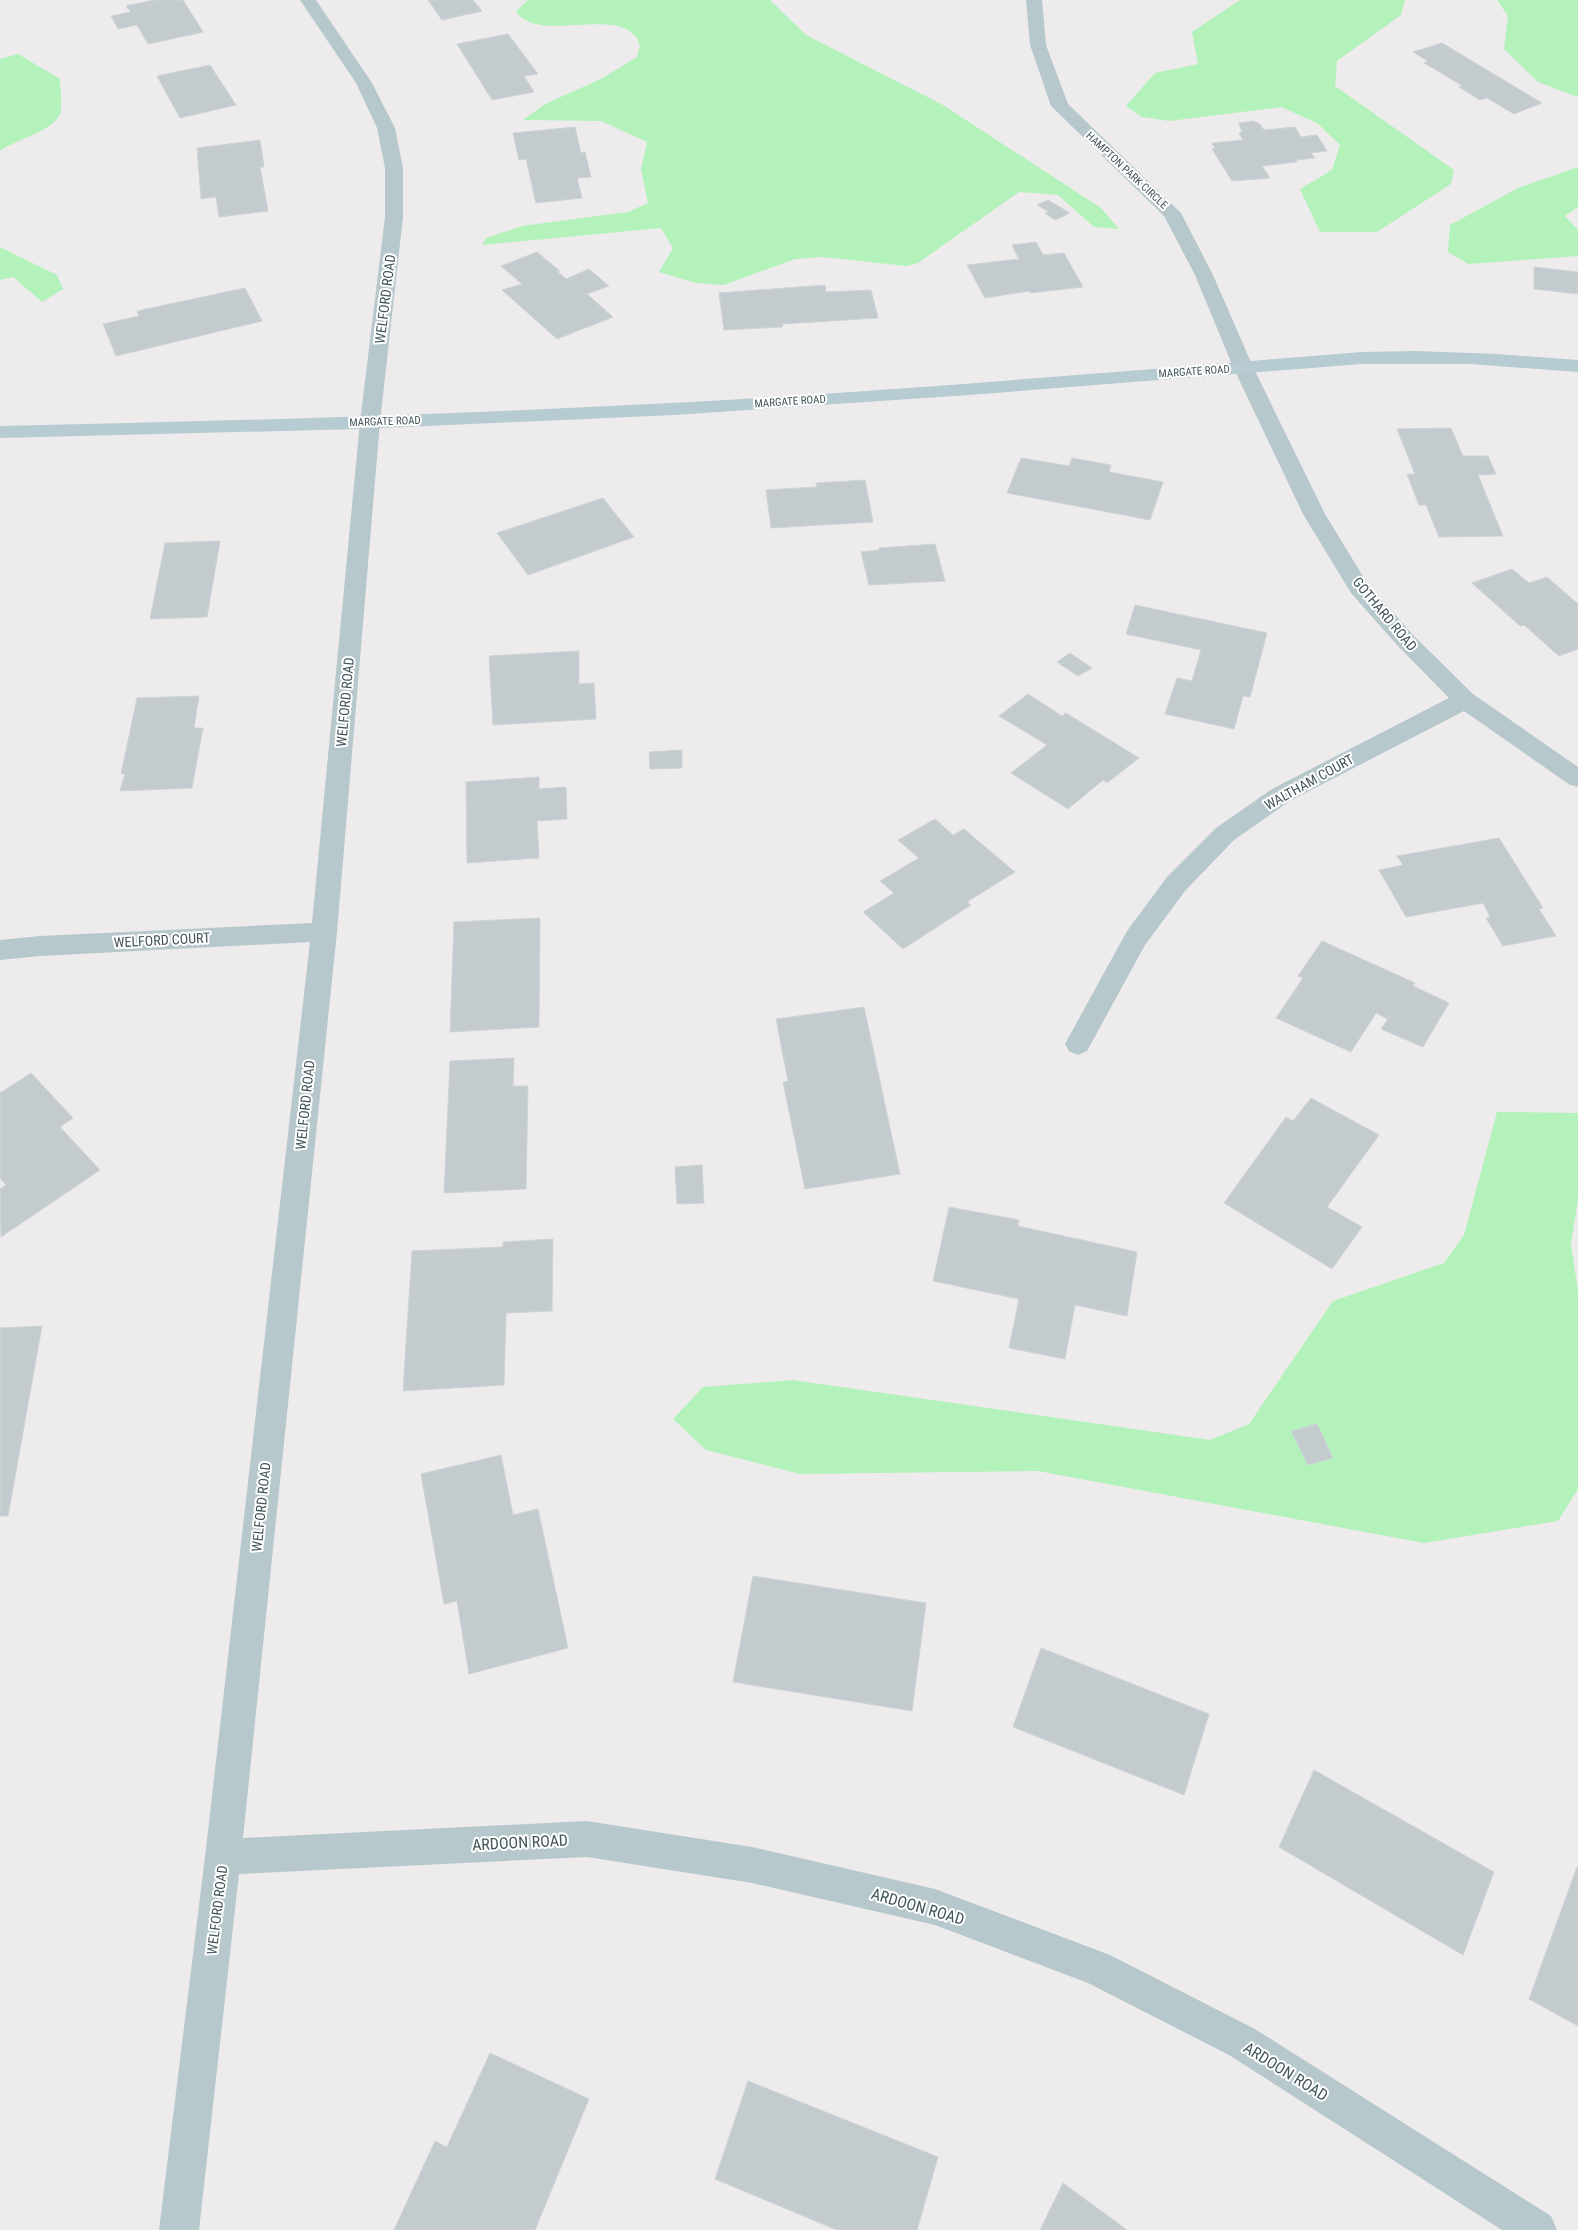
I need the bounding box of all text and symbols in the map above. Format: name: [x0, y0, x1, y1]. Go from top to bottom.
street label: HAMPTON PARK CIRCLE: [1083, 129, 1171, 212]
street label: WELFORD ROAD: [372, 253, 398, 345]
street label: MARGATE ROAD: [1158, 363, 1230, 380]
street label: MARGATE ROAD: [754, 393, 826, 410]
street label: MARGATE ROAD: [349, 414, 421, 429]
street label: GOTHARD ROAD: [1350, 574, 1420, 654]
street label: WELFORD ROAD: [333, 657, 357, 747]
street label: WALTHAM COURT: [1262, 751, 1356, 813]
street label: WELFORD COURT: [113, 929, 211, 951]
street label: WELFORD ROAD: [292, 1059, 318, 1151]
street label: WELFORD ROAD: [248, 1461, 274, 1553]
street label: ARDOON ROAD: [472, 1831, 568, 1854]
street label: WELFORD ROAD: [204, 1864, 230, 1956]
street label: ARDOON ROAD: [869, 1884, 967, 1929]
street label: ARDOON ROAD: [1240, 2038, 1331, 2105]

